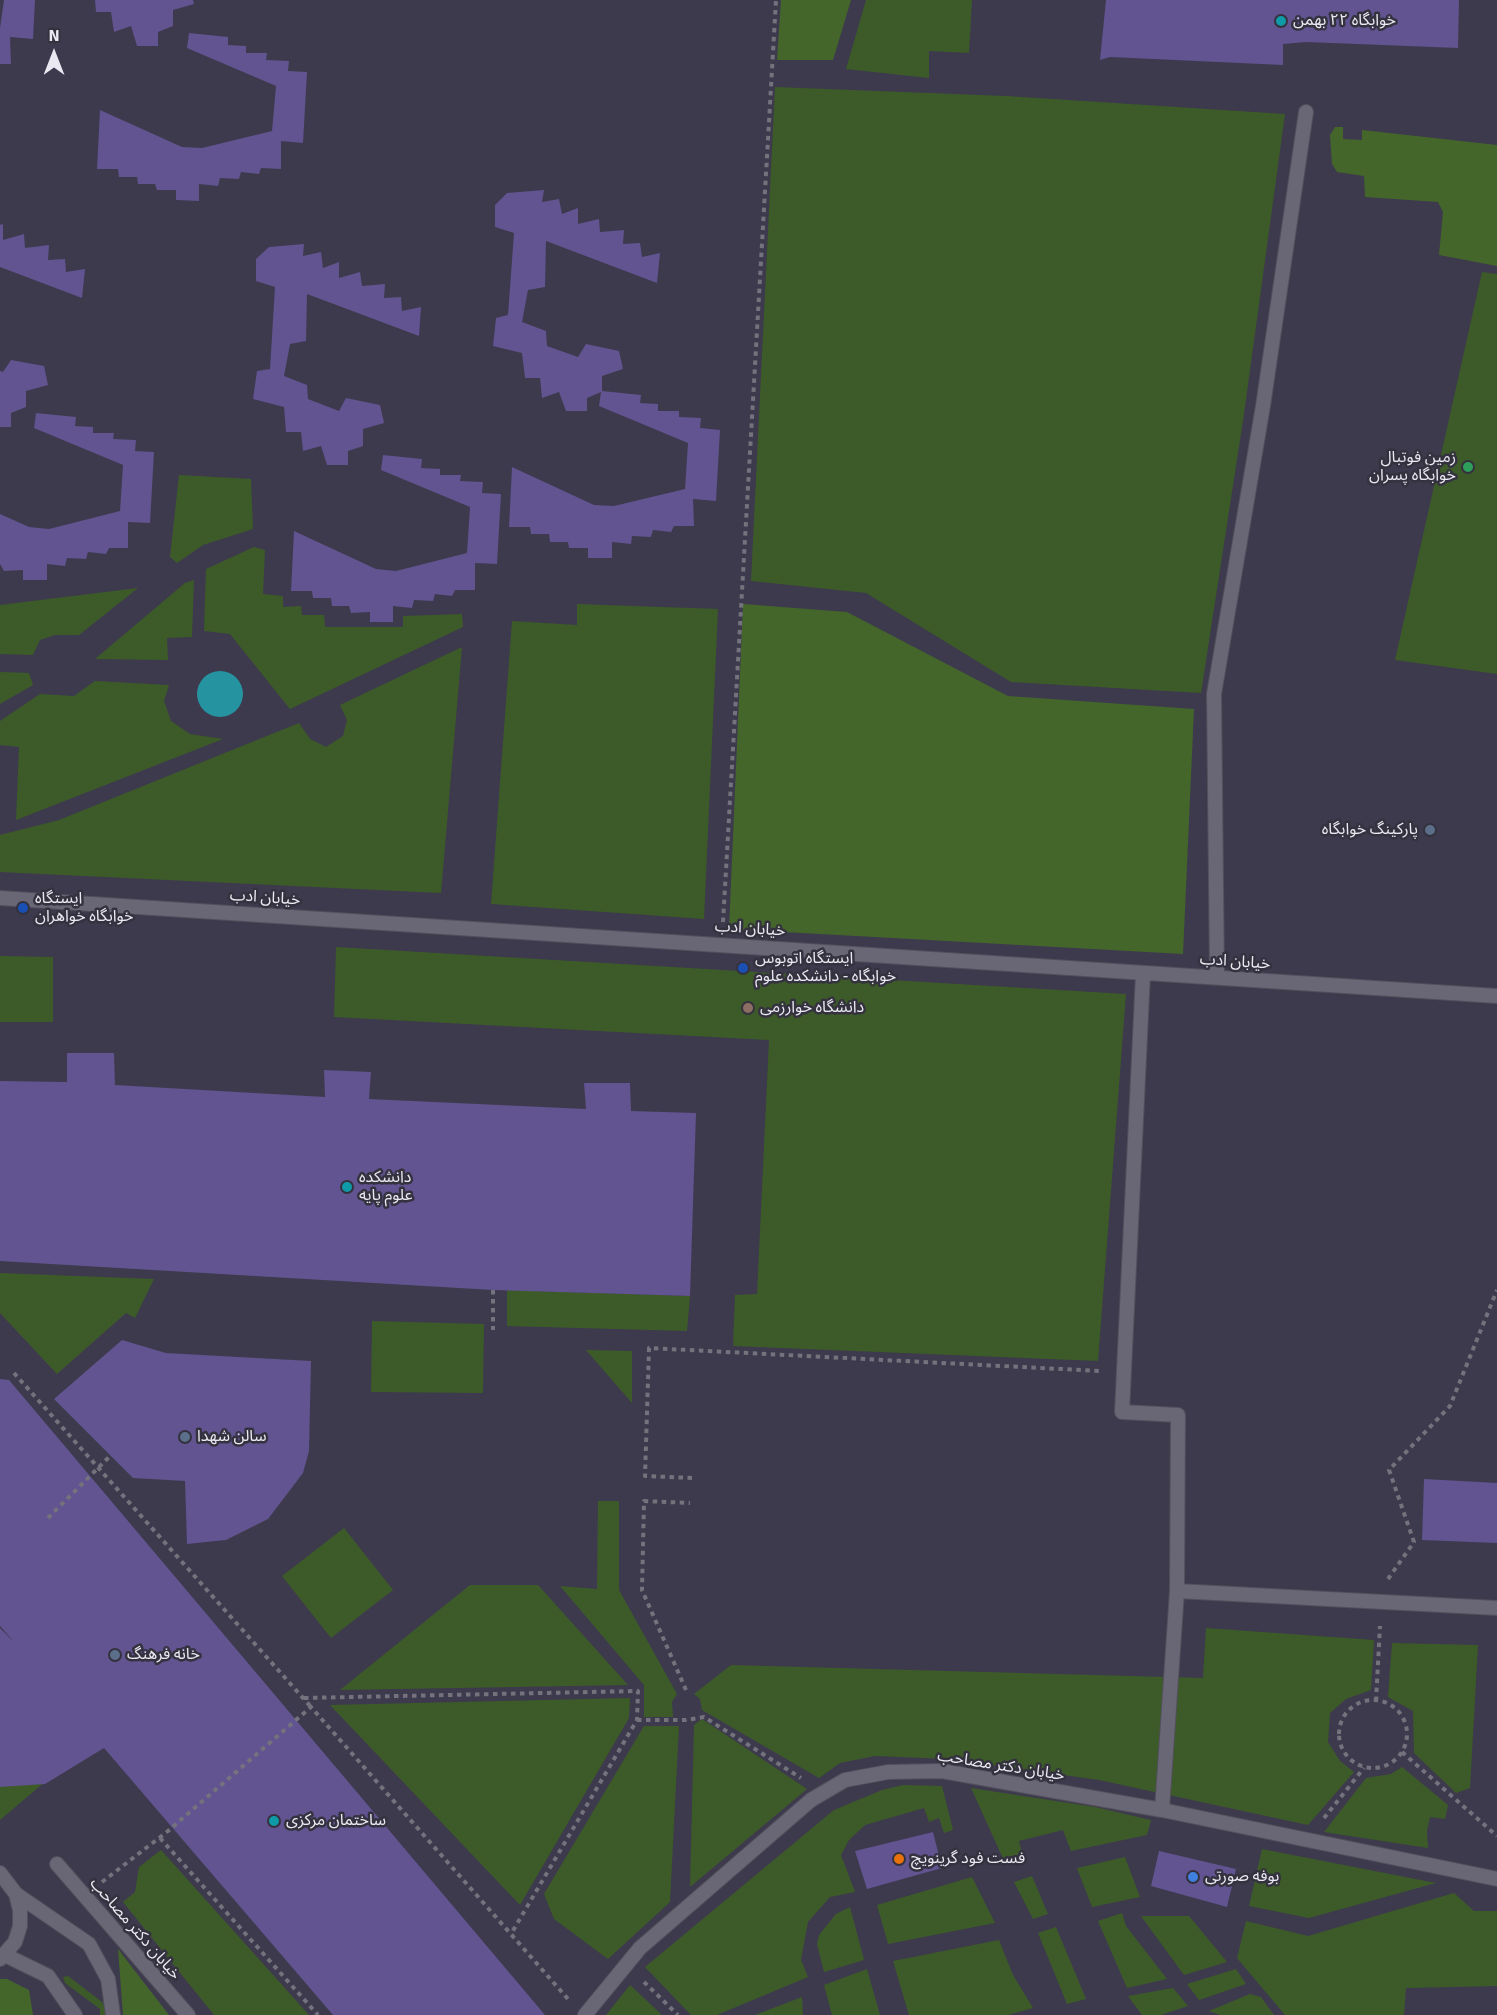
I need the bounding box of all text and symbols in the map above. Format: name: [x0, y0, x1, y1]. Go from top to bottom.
place label: خوابگاه ۲۲ بهمن: [1293, 11, 1396, 31]
marker: خوابگاه ۲۲ بهمن: [1274, 14, 1288, 28]
north arrow: [24, 24, 84, 84]
text: N: [48, 26, 60, 46]
place label: زمین فوتبال خوابگاه پسران: [1369, 448, 1456, 486]
marker: زمین فوتبال خوابگاه پسران: [1461, 460, 1475, 474]
place label: پارکینگ خوابگاه: [1322, 820, 1418, 840]
marker: پارکینگ خوابگاه: [1423, 823, 1437, 837]
street label: خیابان ادب: [229, 886, 301, 910]
place label: ایستگاه خوابگاه خواهران: [35, 889, 134, 927]
marker: ایستگاه خوابگاه خواهران: [16, 901, 30, 915]
street label: خیابان ادب: [714, 917, 786, 941]
place label: ایستگاه اتوبوس خوابگاه - دانشکده علوم: [755, 949, 896, 987]
street label: خیابان ادب: [1199, 950, 1271, 974]
marker: ایستگاه اتوبوس خوابگاه - دانشکده علوم: [736, 961, 750, 975]
place label: دانشگاه خوارزمی: [760, 998, 864, 1018]
marker: دانشگاه خوارزمی: [741, 1001, 755, 1015]
place label: دانشکده علوم پایه: [359, 1168, 413, 1206]
marker: دانشکده علوم پایه: [340, 1180, 354, 1194]
place label: سالن شهدا: [197, 1427, 267, 1447]
marker: سالن شهدا: [178, 1430, 192, 1444]
place label: خانه فرهنگ: [127, 1645, 200, 1665]
marker: خانه فرهنگ: [108, 1648, 122, 1662]
street label: خیابان دکتر مصاحب: [936, 1746, 1066, 1786]
place label: ساختمان مرکزی: [286, 1811, 386, 1831]
marker: ساختمان مرکزی: [267, 1814, 281, 1828]
place label: فست فود گرینویچ: [911, 1849, 1025, 1869]
marker: فست فود گرینویچ: [892, 1852, 906, 1866]
place label: بوفه صورتی: [1205, 1867, 1279, 1887]
marker: بوفه صورتی: [1186, 1870, 1200, 1884]
street label: خیابان دکتر مصاحب: [86, 1874, 184, 1984]

